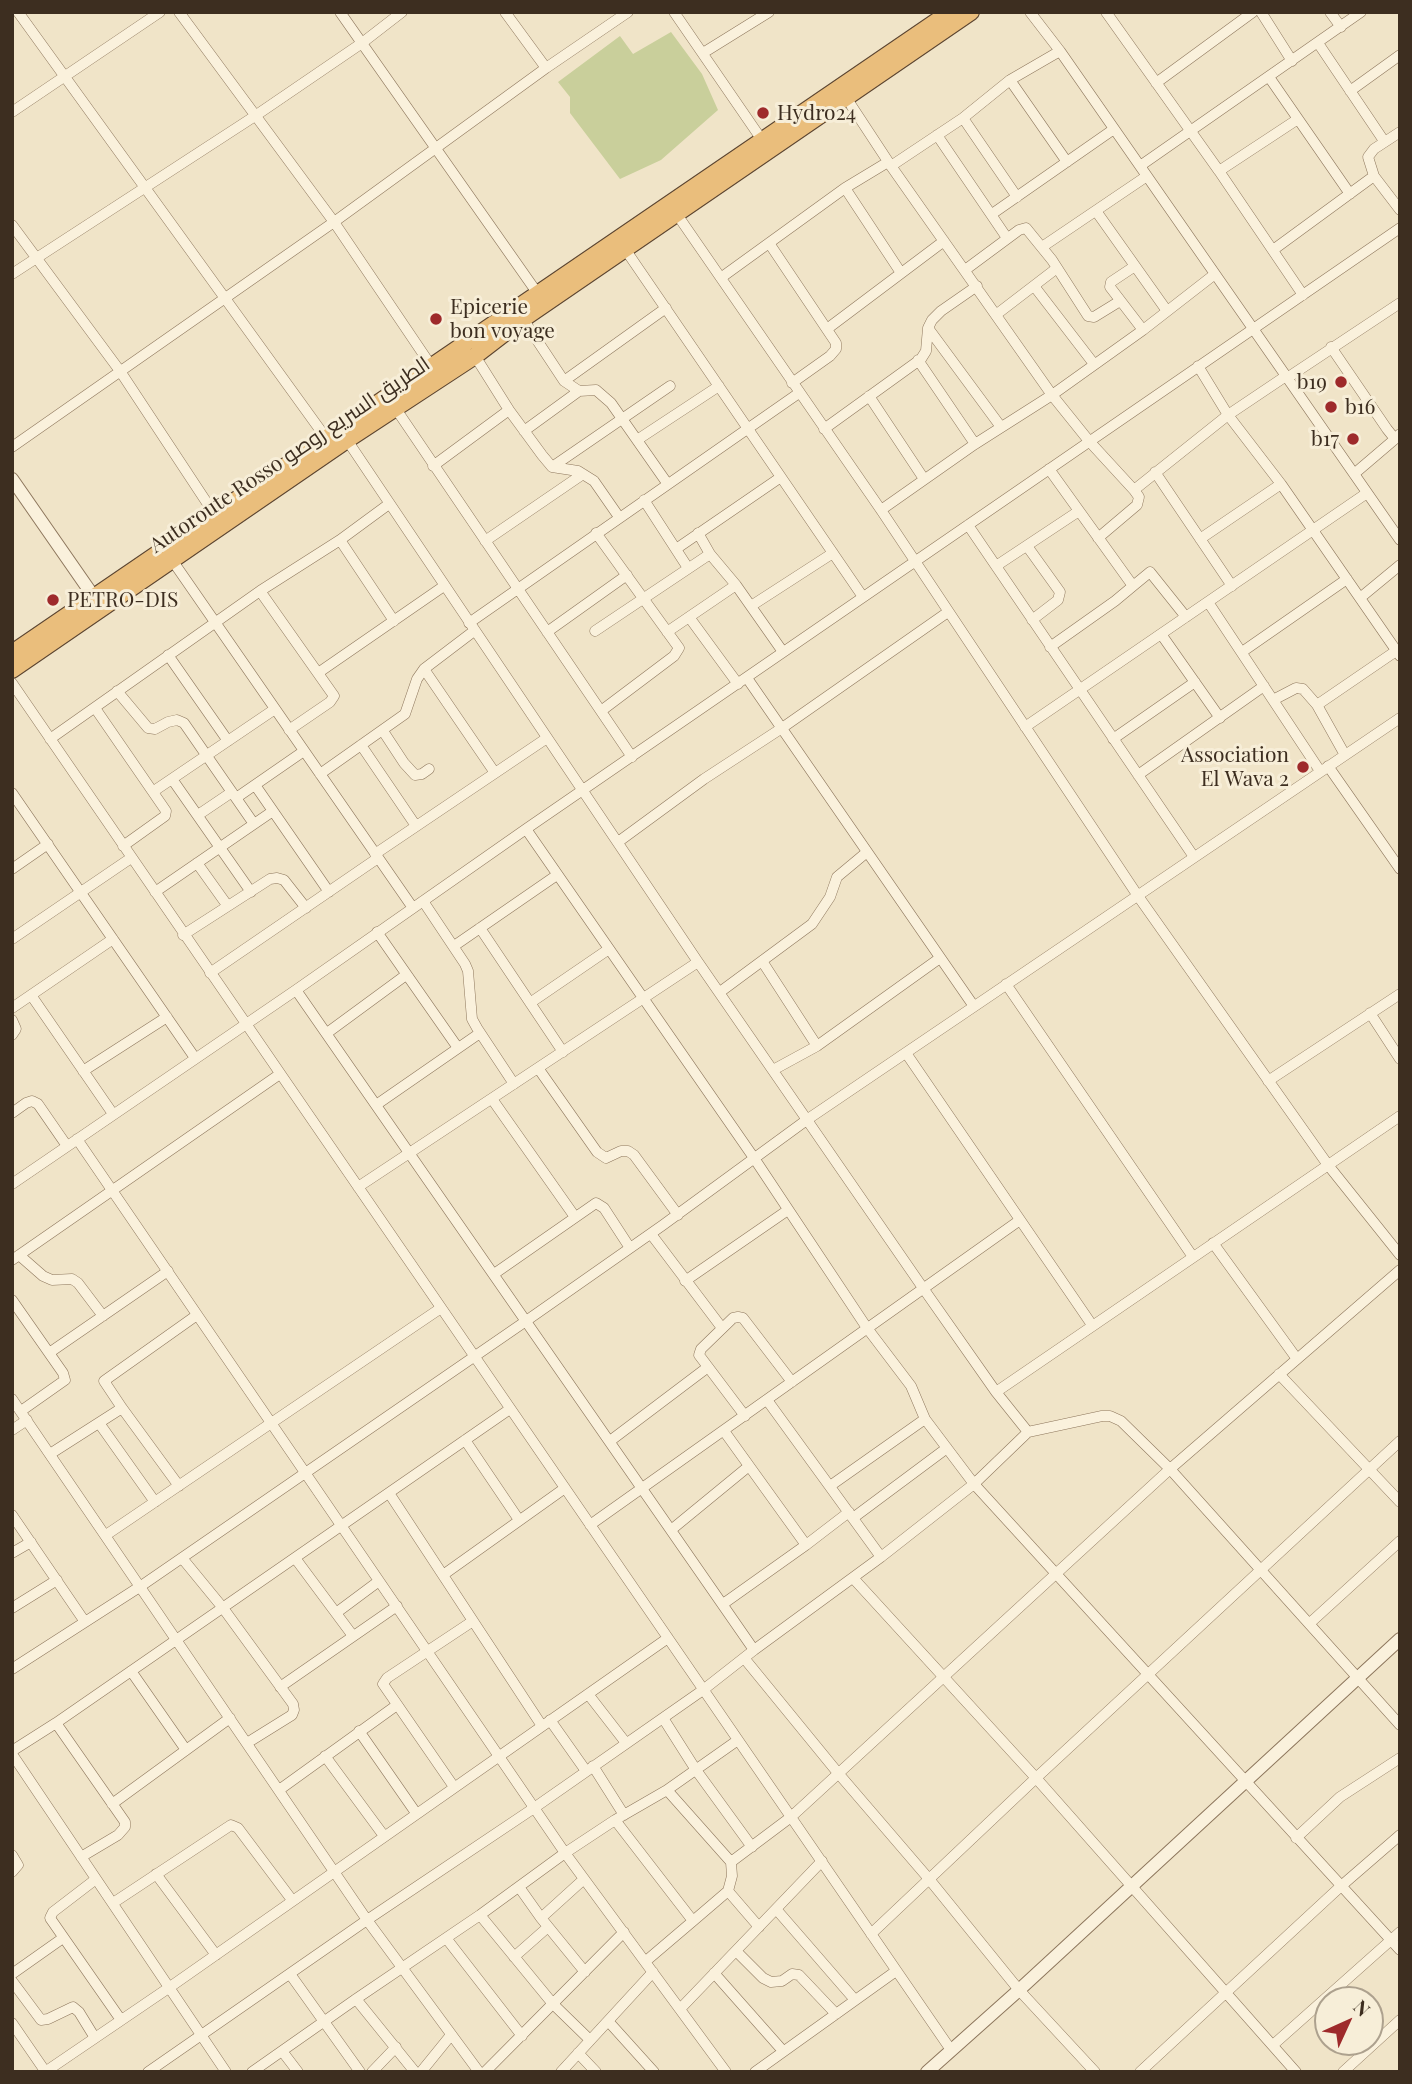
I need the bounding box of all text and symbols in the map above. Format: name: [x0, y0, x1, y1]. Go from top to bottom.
place label: Hydro24: [777, 100, 856, 126]
marker: Hydro24: [755, 105, 771, 121]
place label: Epicerie bon voyage: [450, 294, 555, 344]
marker: Epicerie bon voyage: [428, 311, 444, 327]
street label: Autoroute Rosso الطريق السريع روصو: [145, 352, 435, 558]
place label: b19: [1297, 369, 1327, 395]
marker: b19: [1333, 374, 1349, 390]
place label: b16: [1345, 394, 1375, 420]
marker: b16: [1323, 399, 1339, 415]
place label: b17: [1311, 426, 1339, 452]
marker: b17: [1345, 431, 1361, 447]
place label: PETRO-DIS: [67, 587, 178, 613]
marker: PETRO-DIS: [45, 592, 61, 608]
place label: Association El Wava 2: [1181, 742, 1289, 792]
marker: Association El Wava 2: [1295, 759, 1311, 775]
north arrow: [1314, 1986, 1384, 2056]
text: N: [1348, 1994, 1376, 2022]

